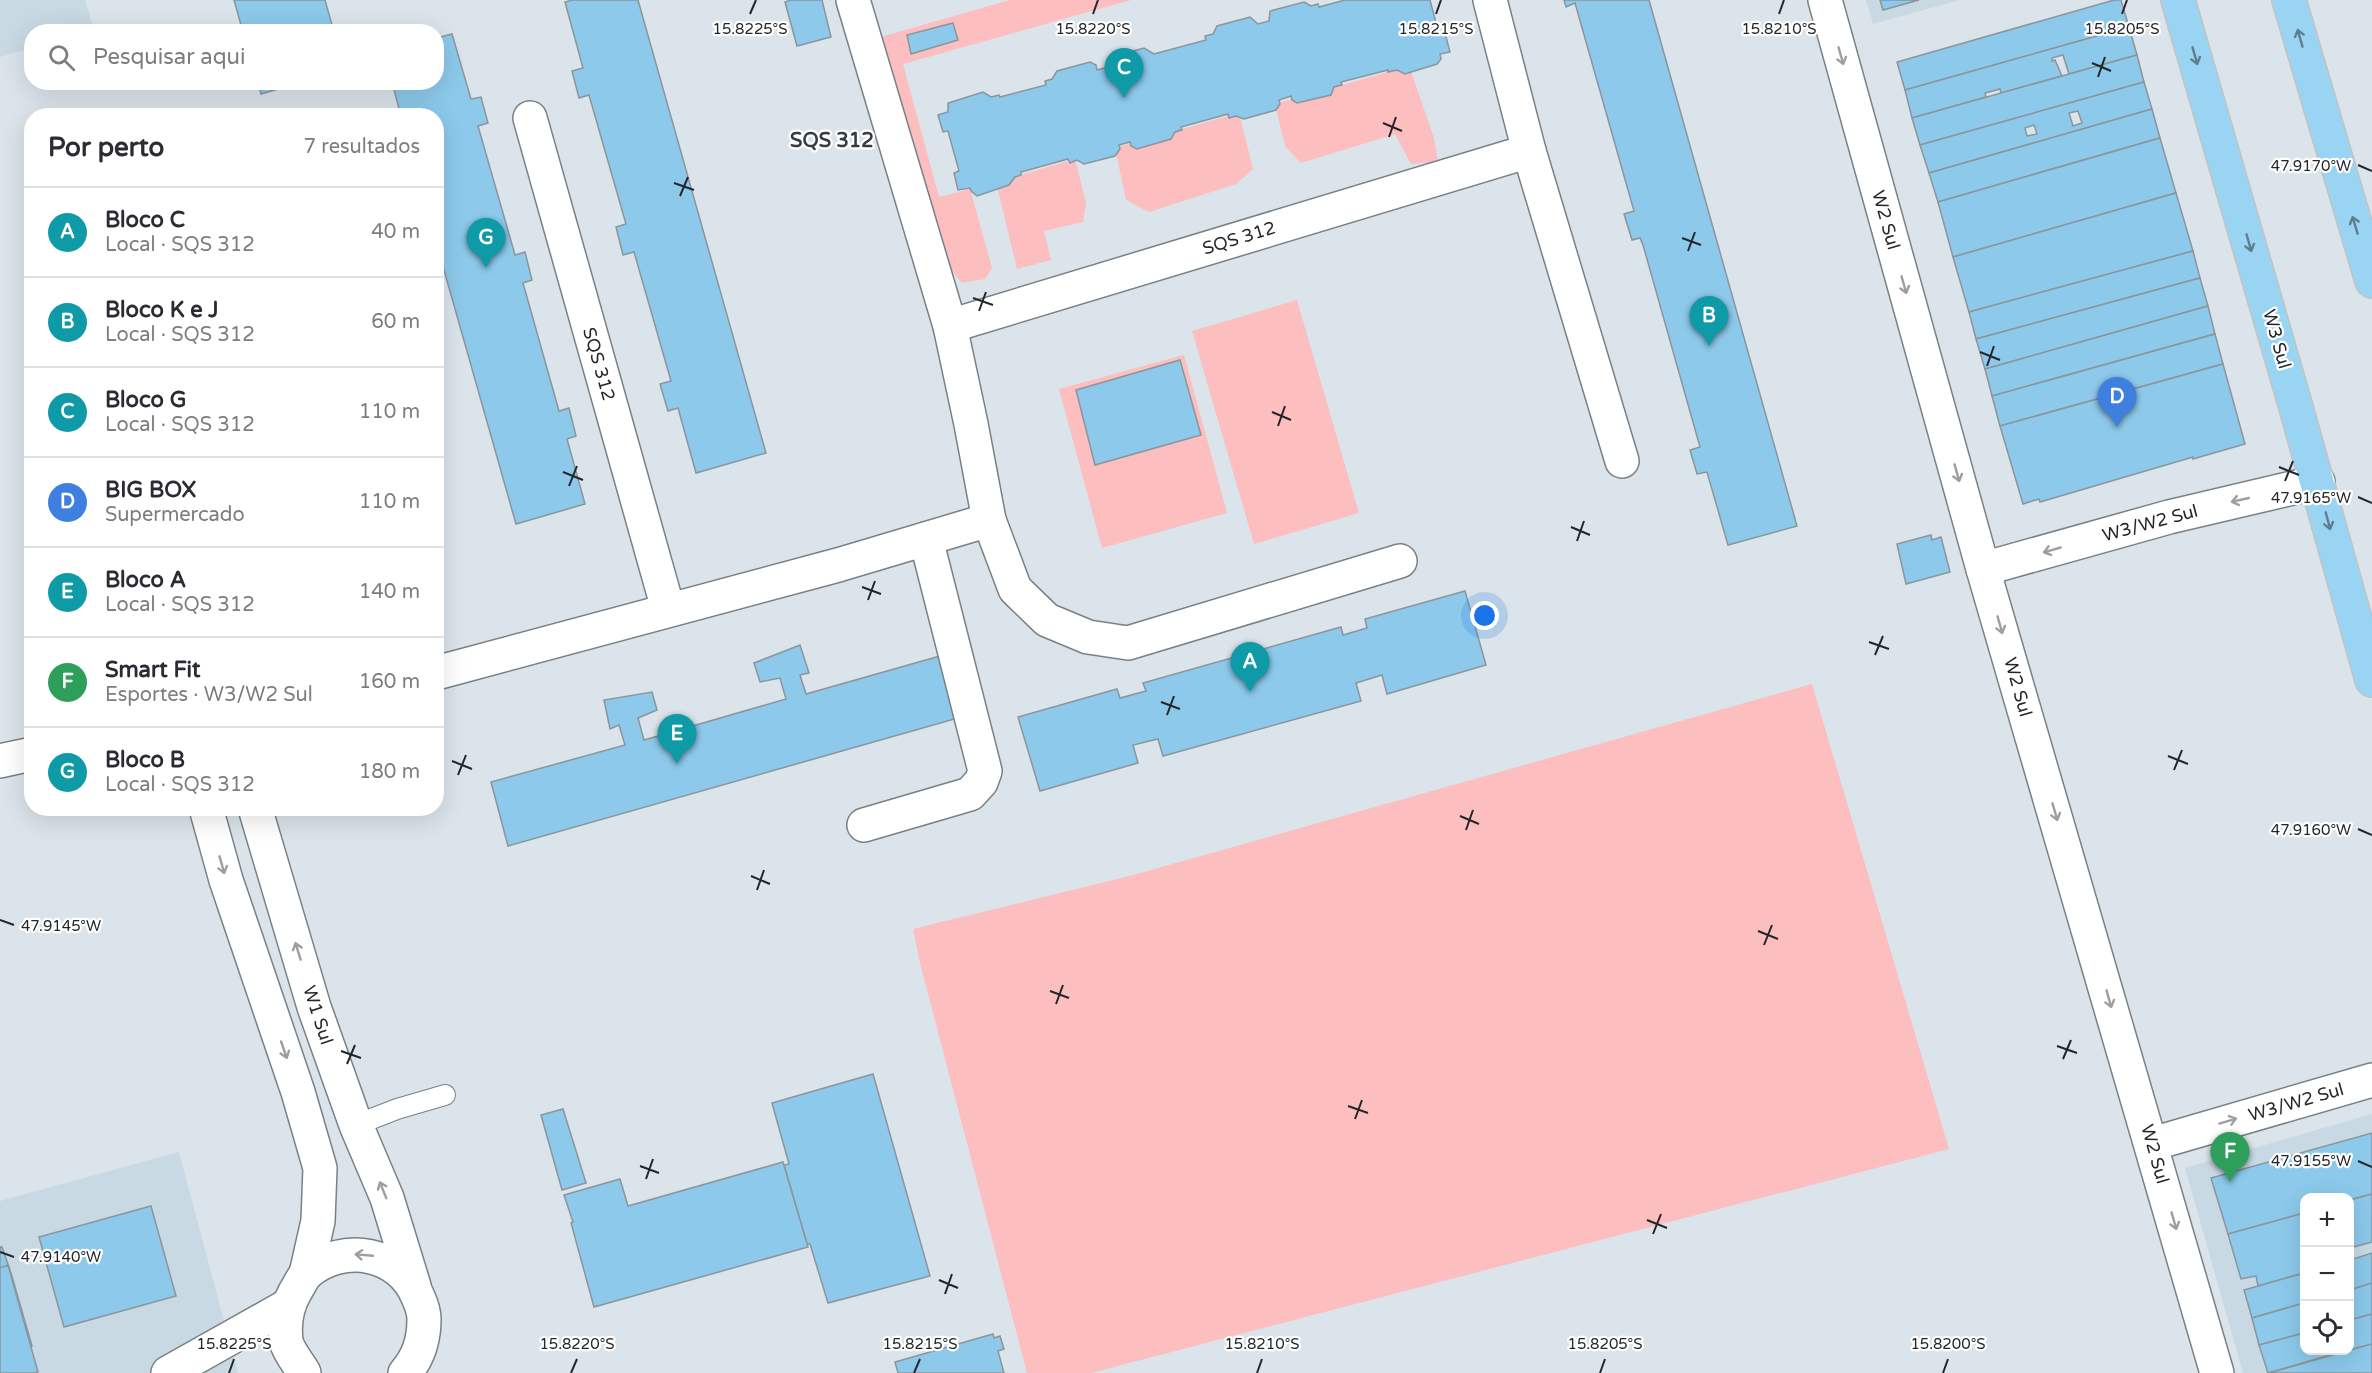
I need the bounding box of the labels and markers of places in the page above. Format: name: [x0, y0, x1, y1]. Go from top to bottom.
pin: C: [1104, 48, 1144, 98]
pin: G: [466, 218, 506, 268]
pin: B: [1690, 296, 1728, 346]
pin: D: [2098, 378, 2136, 427]
pin: A: [1230, 642, 1270, 692]
pin: E: [658, 714, 696, 764]
pin: F: [2210, 1132, 2250, 1182]

